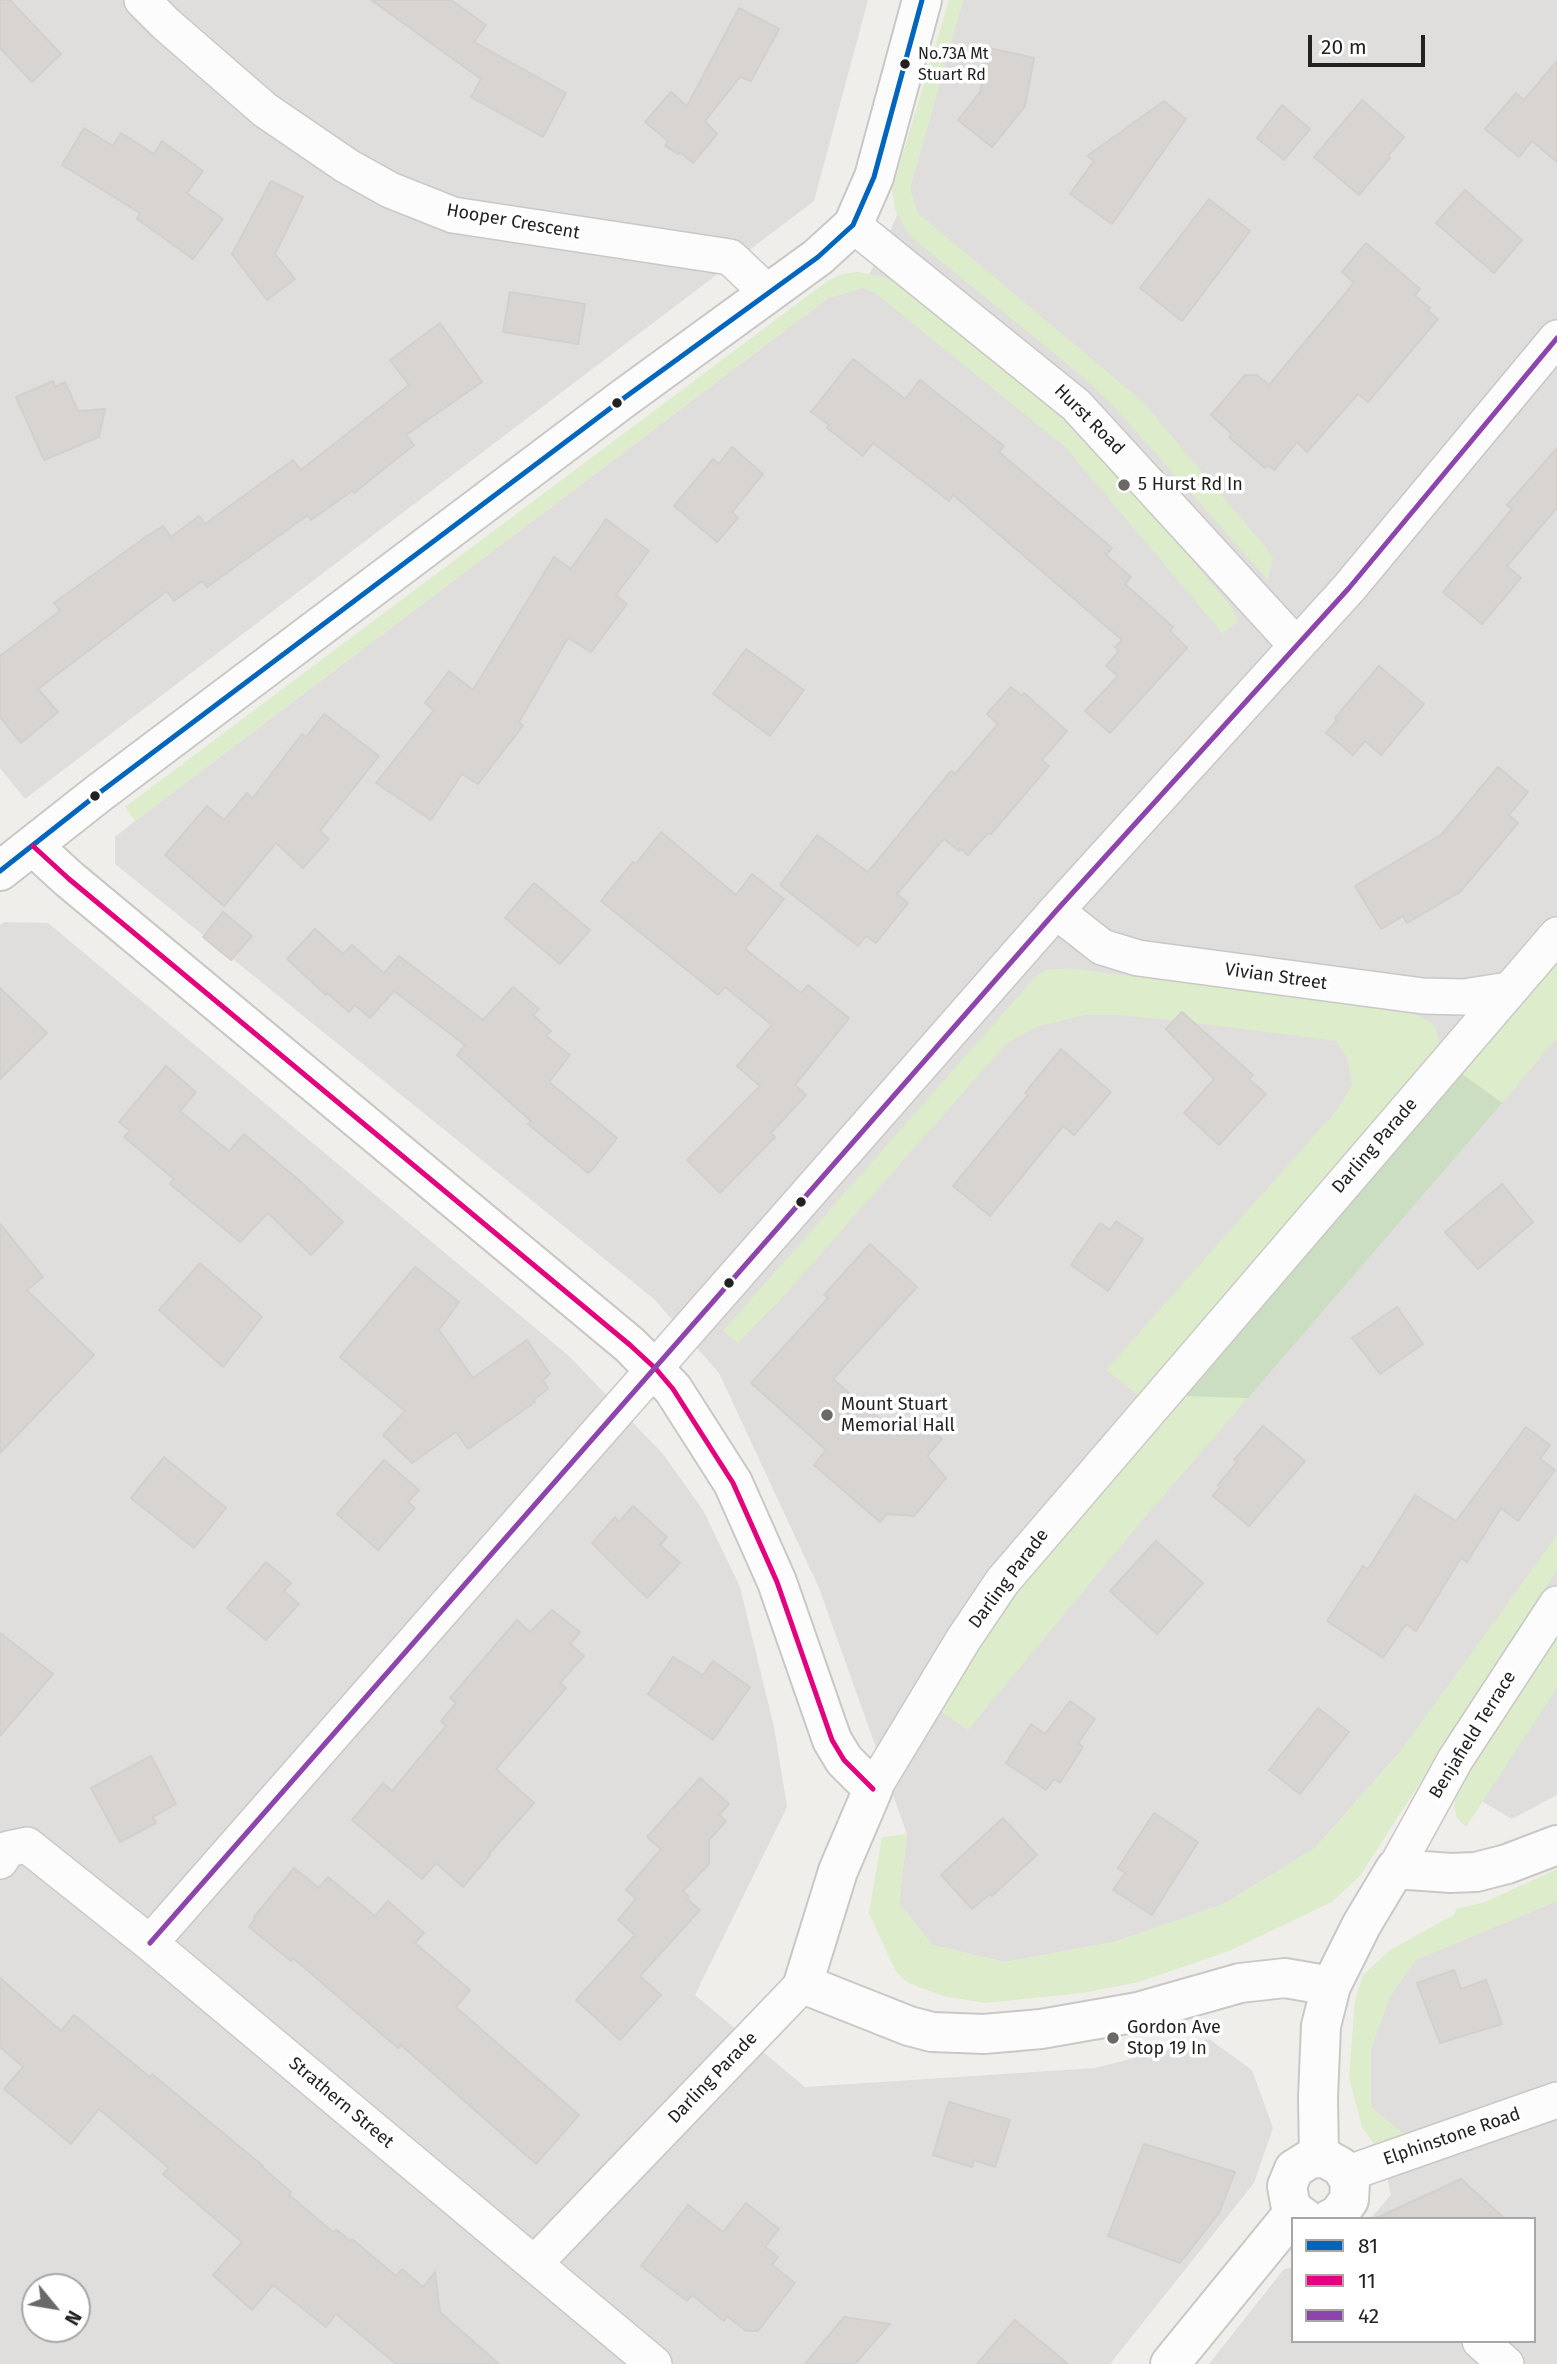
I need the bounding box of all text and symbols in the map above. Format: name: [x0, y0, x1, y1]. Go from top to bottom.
scale bar: [1312, 21, 1429, 65]
text: 20 m: [1321, 34, 1367, 60]
place label: No.73A Mt Stuart Rd: [918, 45, 989, 83]
marker: No.73A Mt Stuart Rd: [898, 57, 912, 71]
street label: Hooper Crescent: [445, 200, 581, 244]
street label: Hurst Road: [1049, 380, 1129, 460]
unlabelled marker: [610, 396, 624, 410]
place label: 5 Hurst Rd In: [1138, 474, 1243, 496]
marker: 5 Hurst Rd In: [1116, 477, 1132, 493]
unlabelled marker: [88, 789, 102, 803]
street label: Vivian Street: [1224, 959, 1328, 995]
street label: Darling Parade: [1328, 1094, 1422, 1198]
unlabelled marker: [794, 1195, 808, 1209]
unlabelled marker: [722, 1276, 736, 1290]
place label: Mount Stuart Memorial Hall: [841, 1394, 955, 1436]
marker: Mount Stuart Memorial Hall: [819, 1407, 835, 1423]
street label: Darling Parade: [965, 1525, 1053, 1633]
street label: Benjafield Terrace: [1425, 1667, 1521, 1803]
place label: Gordon Ave Stop 19 In: [1127, 2017, 1221, 2060]
street label: Darling Parade: [664, 2028, 762, 2128]
marker: Gordon Ave Stop 19 In: [1105, 2030, 1121, 2046]
street label: Strathern Street: [284, 2053, 398, 2153]
street label: Elphinstone Road: [1381, 2103, 1523, 2171]
legend: [1291, 2217, 1536, 2343]
text: 81: [1358, 2233, 1378, 2259]
text: 11: [1358, 2268, 1376, 2294]
north arrow: [21, 2273, 91, 2343]
text: 42: [1358, 2303, 1379, 2329]
text: N: [60, 2307, 86, 2329]

